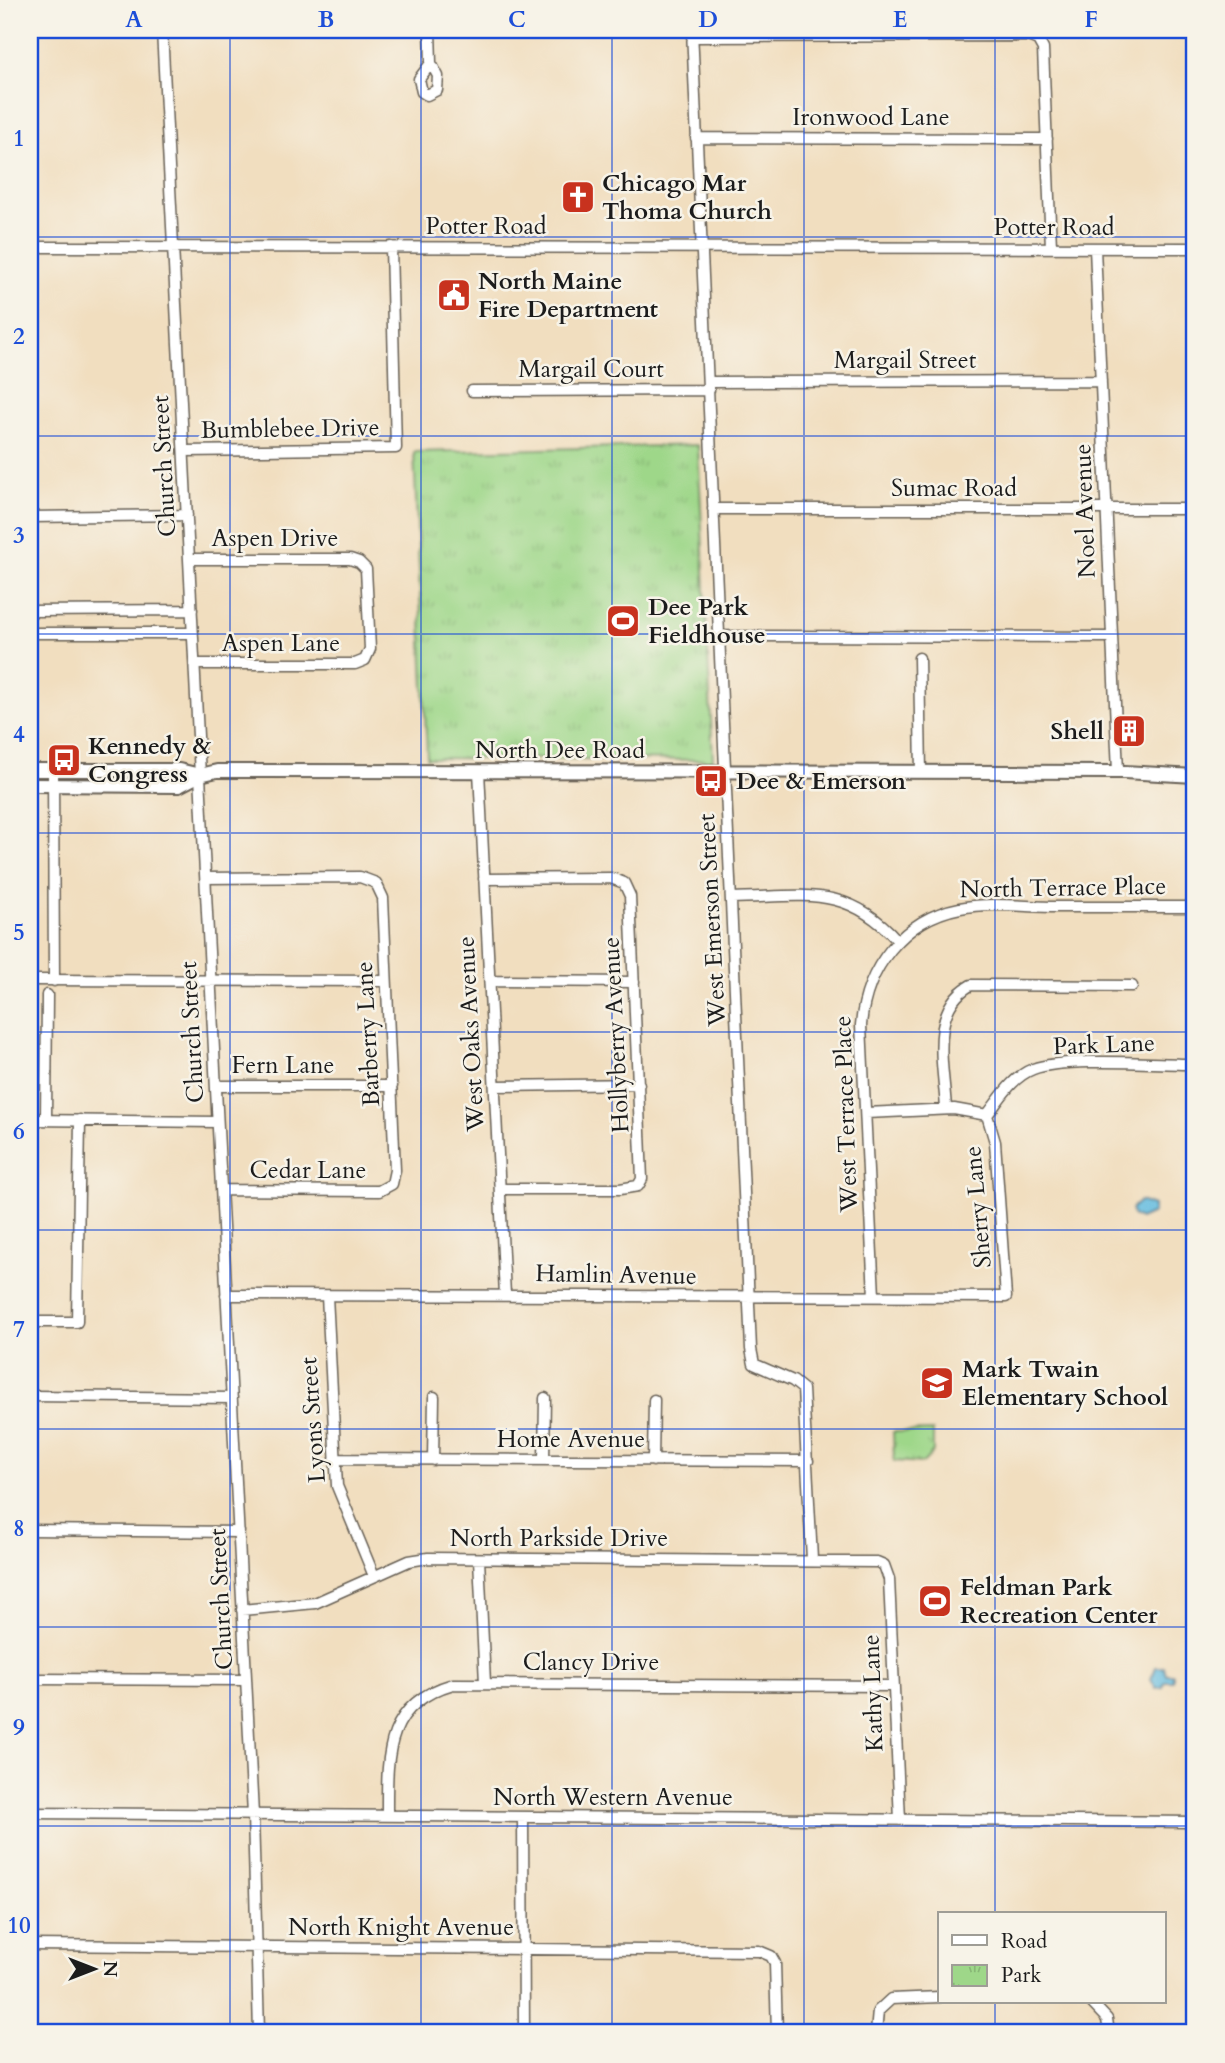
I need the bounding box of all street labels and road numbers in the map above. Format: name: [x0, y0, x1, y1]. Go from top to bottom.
street label: Ironwood Lane: [792, 101, 950, 134]
street label: Potter Road: [425, 210, 547, 243]
street label: Potter Road: [993, 211, 1115, 244]
street label: Margail Street: [834, 344, 977, 377]
street label: Margail Court: [518, 353, 664, 386]
street label: Church Street: [144, 394, 184, 538]
street label: Bumblebee Drive: [200, 411, 380, 447]
street label: Noel Avenue: [1066, 443, 1104, 579]
street label: Sumac Road: [891, 472, 1017, 505]
street label: Aspen Drive: [212, 522, 338, 555]
street label: Aspen Lane: [222, 627, 340, 660]
street label: North Dee Road: [475, 734, 645, 767]
street label: West Emerson Street: [690, 812, 734, 1028]
street label: North Terrace Place: [959, 870, 1167, 906]
street label: West Oaks Avenue: [449, 935, 493, 1134]
street label: Hollyberry Avenue: [594, 936, 638, 1134]
street label: Church Street: [172, 960, 212, 1104]
street label: Barberry Lane: [348, 961, 388, 1107]
street label: West Terrace Place: [826, 1015, 866, 1214]
street label: Park Lane: [1052, 1027, 1156, 1063]
street label: Fern Lane: [232, 1049, 334, 1082]
street label: Sherry Lane: [956, 1145, 1000, 1269]
street label: Cedar Lane: [249, 1154, 367, 1187]
street label: Hamlin Avenue: [535, 1257, 697, 1293]
street label: Lyons Street: [292, 1356, 334, 1484]
street label: Home Avenue: [497, 1423, 645, 1456]
street label: North Parkside Drive: [450, 1522, 668, 1555]
street label: Church Street: [201, 1527, 241, 1671]
street label: Kathy Lane: [854, 1634, 892, 1752]
street label: Clancy Drive: [523, 1646, 659, 1679]
street label: North Western Avenue: [493, 1781, 733, 1814]
street label: North Knight Avenue: [288, 1911, 514, 1944]

